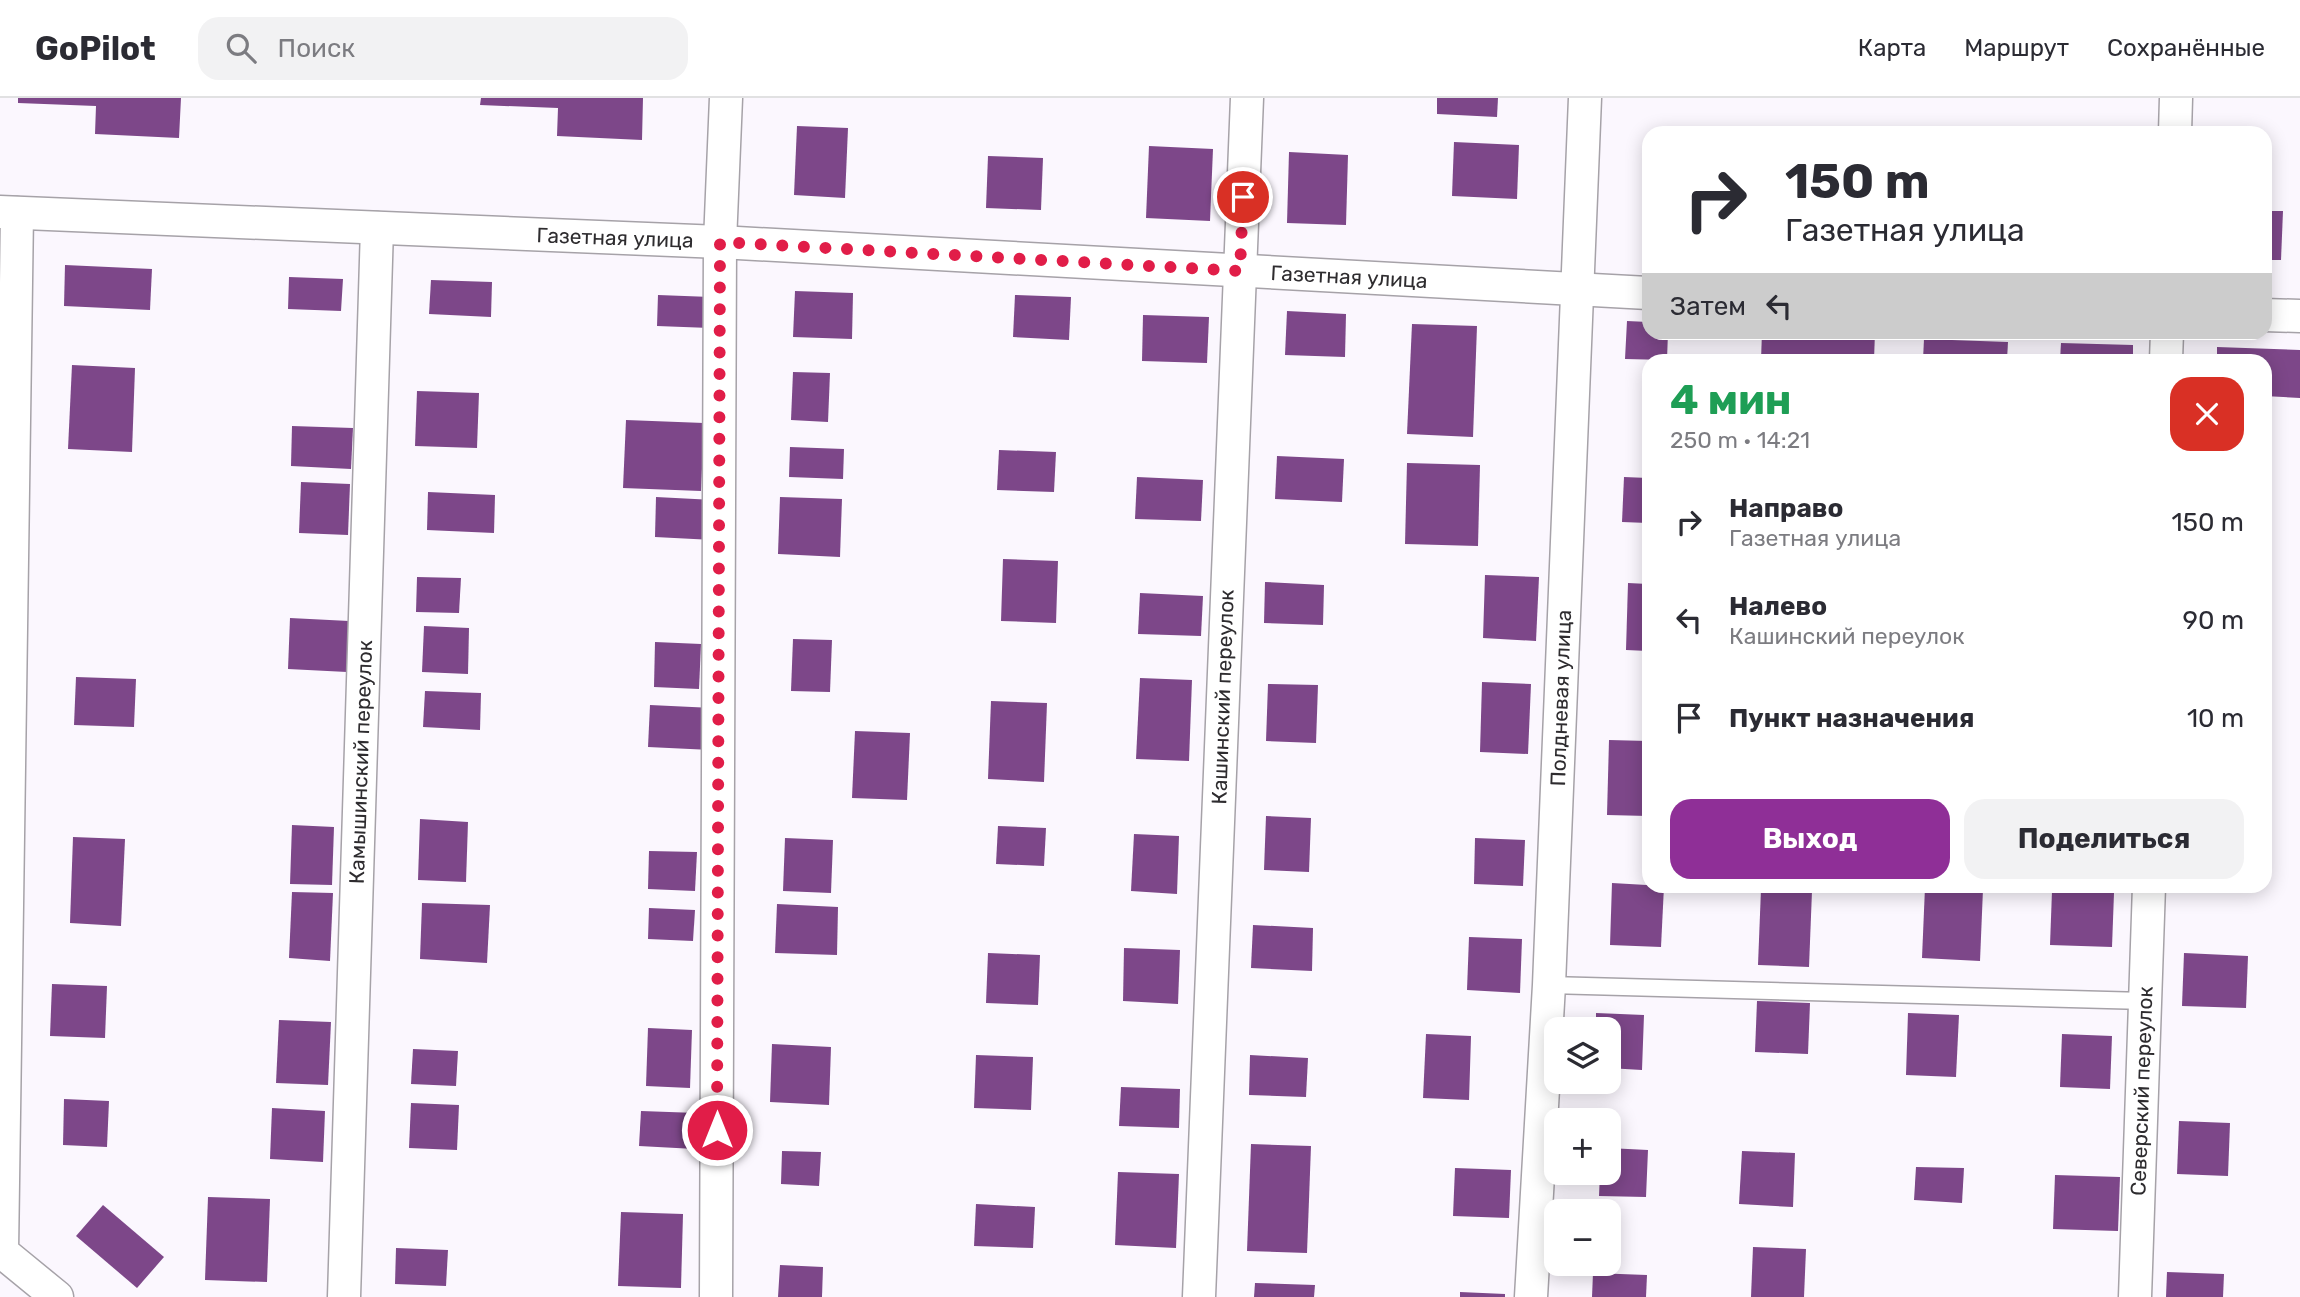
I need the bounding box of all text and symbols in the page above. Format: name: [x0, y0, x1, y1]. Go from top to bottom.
search box: [198, 17, 688, 80]
text: GoPilot: [35, 29, 156, 68]
icon: search: [222, 29, 260, 67]
text: Поиск: [278, 33, 355, 64]
text: Карта: [1858, 34, 1926, 62]
text: Маршрут: [1964, 34, 2069, 62]
text: Сохранённые: [2107, 34, 2265, 62]
text: 150 m: [1785, 152, 1930, 210]
icon: right: [1670, 154, 1761, 245]
pin: [1213, 167, 1273, 227]
icon: arrive: [1224, 178, 1262, 216]
text: Газетная улица: [1785, 211, 2025, 249]
street label: Газетная улица: [536, 222, 694, 253]
street label: Газетная улица: [1270, 260, 1428, 293]
icon: left: [1760, 287, 1798, 325]
text: Затем: [1670, 291, 1746, 322]
text: 4 мин: [1670, 375, 1792, 425]
button: close: [2170, 377, 2244, 451]
text: 250 m · 14:21: [1670, 426, 1810, 454]
text: Направо: [1729, 493, 1843, 524]
icon: right: [1670, 503, 1708, 541]
text: 150 m: [2171, 507, 2244, 538]
text: Газетная улица: [1729, 524, 1901, 552]
street label: Кашинский переулок: [1206, 589, 1239, 805]
text: Налево: [1729, 591, 1827, 622]
icon: left: [1670, 601, 1708, 639]
text: 90 m: [2183, 605, 2244, 636]
street label: Полдневая улица: [1545, 609, 1576, 787]
text: Кашинский переулок: [1729, 622, 1965, 650]
street label: Камышинский переулок: [344, 639, 377, 884]
icon: arrive: [1670, 699, 1708, 737]
text: Пункт назначения: [1729, 703, 1974, 734]
text: 10 m: [2187, 703, 2244, 734]
button: Выход: [1670, 799, 1950, 879]
button: Поделиться: [1964, 799, 2244, 879]
street label: Северский переулок: [2125, 986, 2158, 1196]
map controls: [1544, 1017, 1621, 1276]
button: layers: [1544, 1017, 1621, 1094]
position arrow: [680, 1093, 754, 1167]
button: +: [1544, 1108, 1621, 1185]
button: −: [1544, 1199, 1621, 1276]

